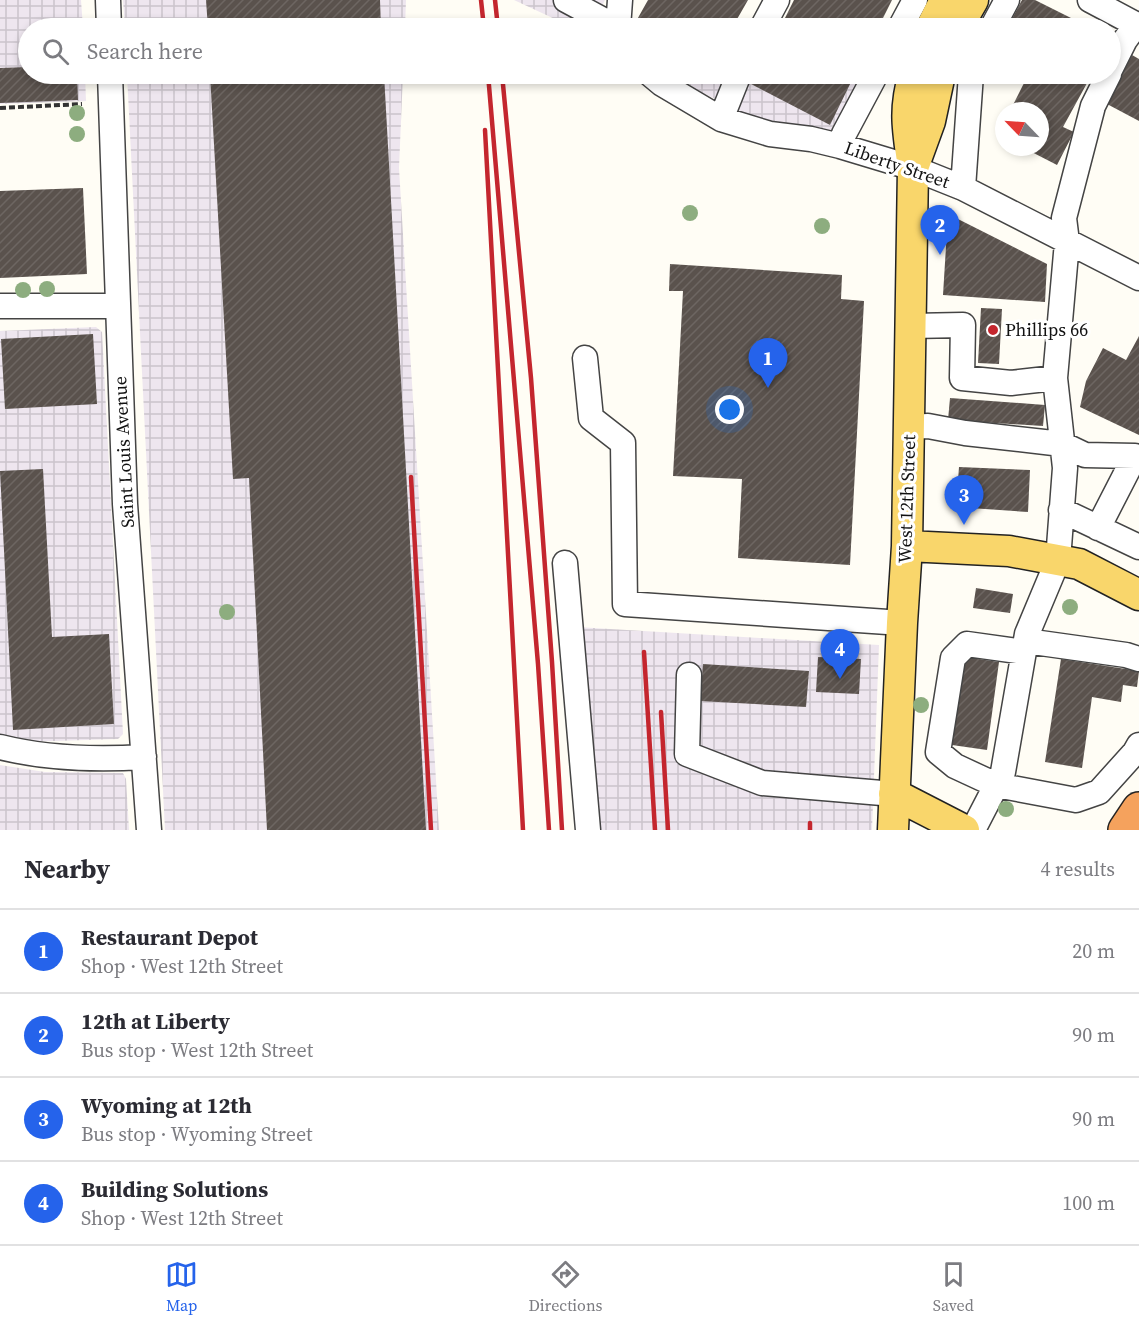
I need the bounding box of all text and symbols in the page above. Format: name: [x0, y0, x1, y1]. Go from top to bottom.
search box: [18, 18, 1121, 84]
icon: search: [39, 35, 72, 68]
text: Search here: [87, 36, 203, 66]
north arrow: [995, 102, 1049, 156]
street label: Liberty Street: [841, 135, 953, 194]
pin: 2: [920, 206, 960, 255]
place label: Phillips 66: [1005, 317, 1088, 342]
marker: Phillips 66: [986, 323, 1000, 337]
pin: 1: [748, 338, 788, 388]
street label: Saint Louis Avenue: [107, 375, 140, 529]
your location: [715, 395, 744, 424]
street label: West 12th Street: [892, 434, 921, 564]
pin: 3: [944, 476, 984, 525]
pin: 4: [820, 630, 860, 679]
text: Nearby: [24, 851, 110, 887]
text: 4 results: [1040, 855, 1115, 883]
text: Restaurant Depot: [81, 922, 258, 952]
text: 1: [38, 937, 49, 965]
text: 20 m: [1072, 937, 1115, 965]
text: Shop · West 12th Street: [81, 952, 283, 980]
text: 12th at Liberty: [81, 1006, 230, 1036]
text: 2: [38, 1021, 49, 1049]
text: 90 m: [1072, 1021, 1115, 1049]
text: Bus stop · West 12th Street: [81, 1036, 313, 1064]
text: Wyoming at 12th: [81, 1090, 252, 1120]
text: 3: [38, 1105, 49, 1133]
text: 90 m: [1072, 1105, 1115, 1133]
text: Bus stop · Wyoming Street: [81, 1120, 313, 1148]
text: Building Solutions: [81, 1174, 268, 1204]
text: 4: [38, 1189, 49, 1217]
text: 100 m: [1062, 1189, 1115, 1217]
text: Shop · West 12th Street: [81, 1204, 283, 1232]
tab: Map: [165, 1258, 198, 1316]
tab: Directions: [528, 1258, 603, 1316]
tab: Saved: [933, 1258, 974, 1316]

